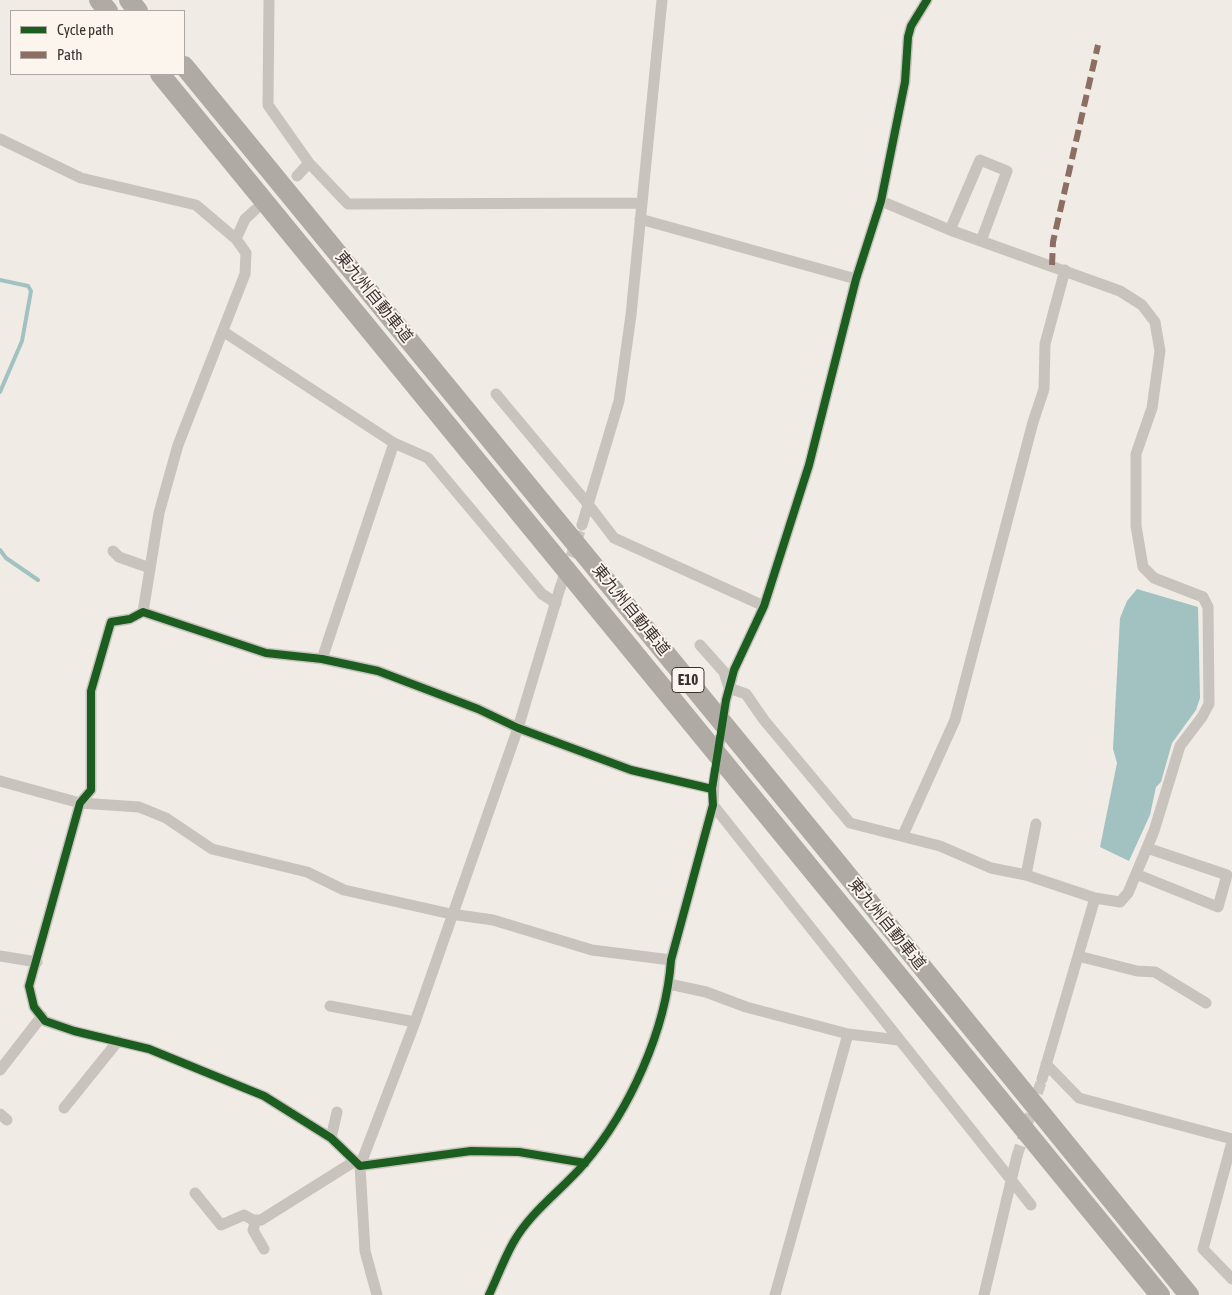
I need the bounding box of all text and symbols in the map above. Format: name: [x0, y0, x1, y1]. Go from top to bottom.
legend: [10, 10, 185, 75]
text: Cycle path: [57, 21, 114, 38]
text: Path: [57, 46, 83, 63]
street label: 東九州自動車道: [331, 247, 417, 347]
street label: 東九州自動車道: [588, 560, 674, 660]
road number: E10: [672, 668, 704, 692]
street label: 東九州自動車道: [844, 874, 930, 974]

